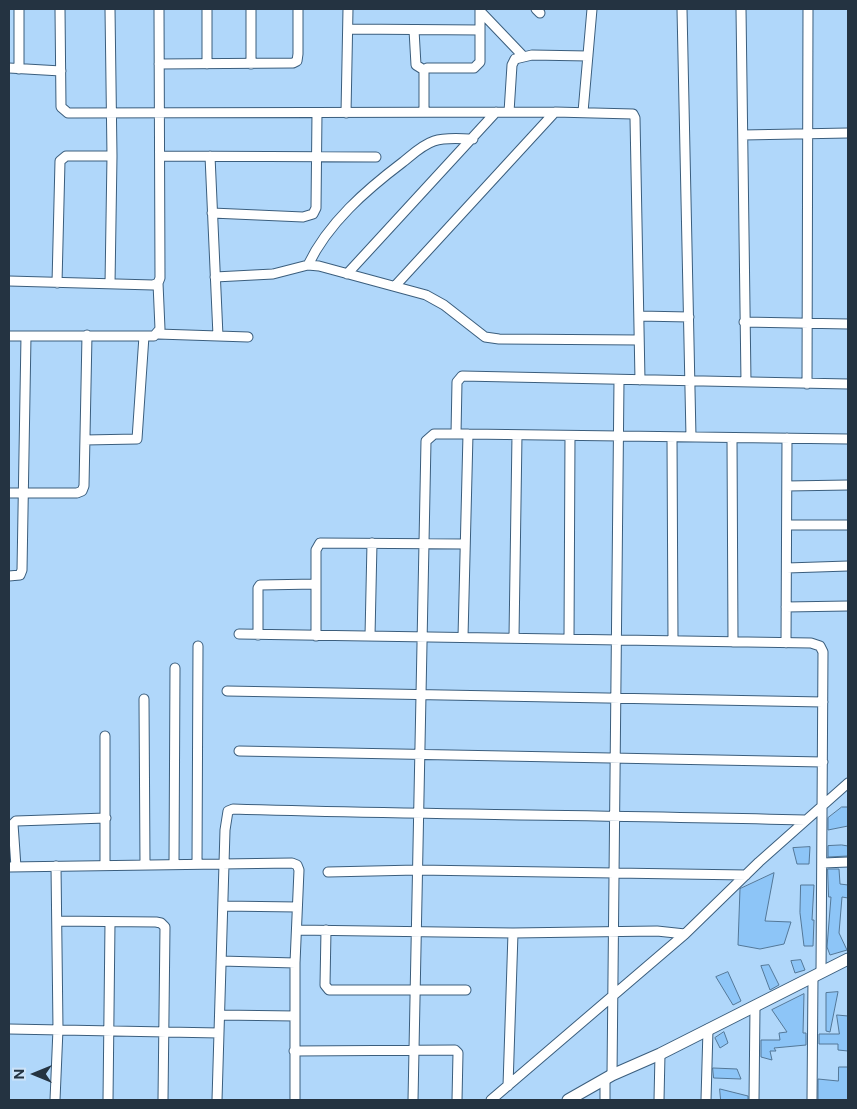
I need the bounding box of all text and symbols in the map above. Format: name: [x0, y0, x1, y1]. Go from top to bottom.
north arrow: [10, 1049, 60, 1099]
text: N: [11, 1069, 28, 1079]

